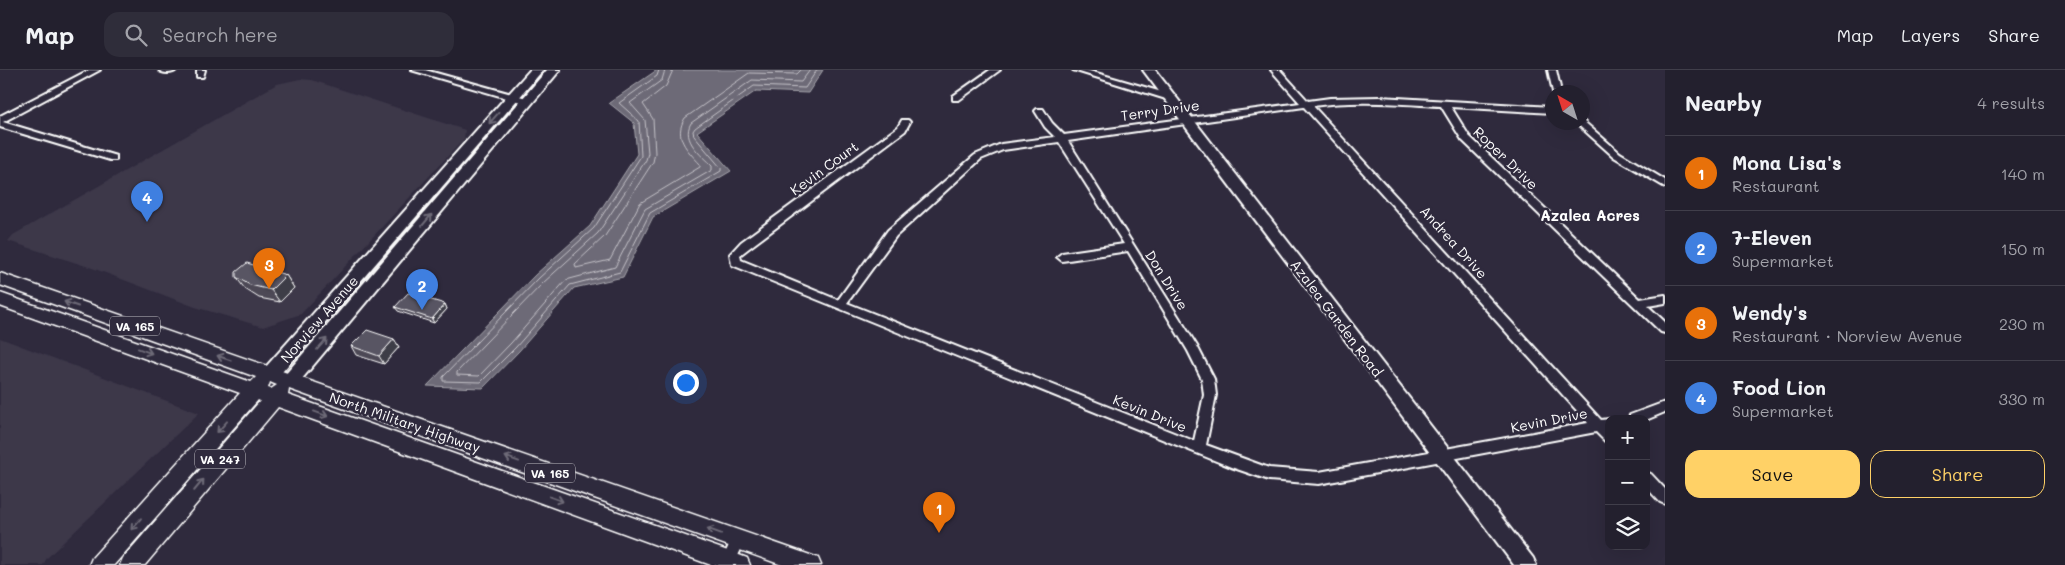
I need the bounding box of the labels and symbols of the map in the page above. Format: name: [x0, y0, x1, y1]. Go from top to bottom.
north arrow: [1545, 85, 1590, 130]
street label: Terry Drive: [1119, 95, 1201, 125]
one-way arrow: [489, 111, 500, 124]
street label: Roper Drive: [1470, 122, 1542, 194]
street label: Kevin Court: [786, 137, 862, 199]
pin: 4: [131, 181, 163, 222]
street label: Andrea Drive: [1416, 201, 1492, 283]
district label: Azalea Acres: [1540, 205, 1640, 225]
one-way arrow: [421, 214, 432, 227]
street label: Don Drive: [1141, 246, 1193, 314]
pin: 3: [253, 248, 285, 289]
street label: Azalea Garden Road: [1287, 255, 1387, 381]
pin: 2: [406, 269, 438, 310]
street label: Norview Avenue: [276, 271, 362, 367]
one-way arrow: [64, 299, 79, 308]
road number: VA 165: [110, 317, 160, 336]
one-way arrow: [316, 338, 328, 351]
one-way arrow: [136, 347, 152, 356]
one-way arrow: [217, 353, 232, 362]
your location: [673, 370, 699, 396]
street label: North Military Highway: [327, 387, 483, 457]
street label: Kevin Drive: [1110, 390, 1190, 436]
street label: Kevin Drive: [1509, 403, 1589, 437]
one-way arrow: [312, 410, 328, 419]
one-way arrow: [216, 420, 228, 433]
road number: VA 247: [195, 449, 245, 468]
one-way arrow: [504, 454, 520, 464]
road number: VA 165: [525, 463, 575, 482]
one-way arrow: [193, 478, 204, 491]
pin: 1: [923, 492, 955, 533]
one-way arrow: [548, 495, 563, 504]
one-way arrow: [130, 518, 141, 531]
one-way arrow: [707, 526, 723, 535]

